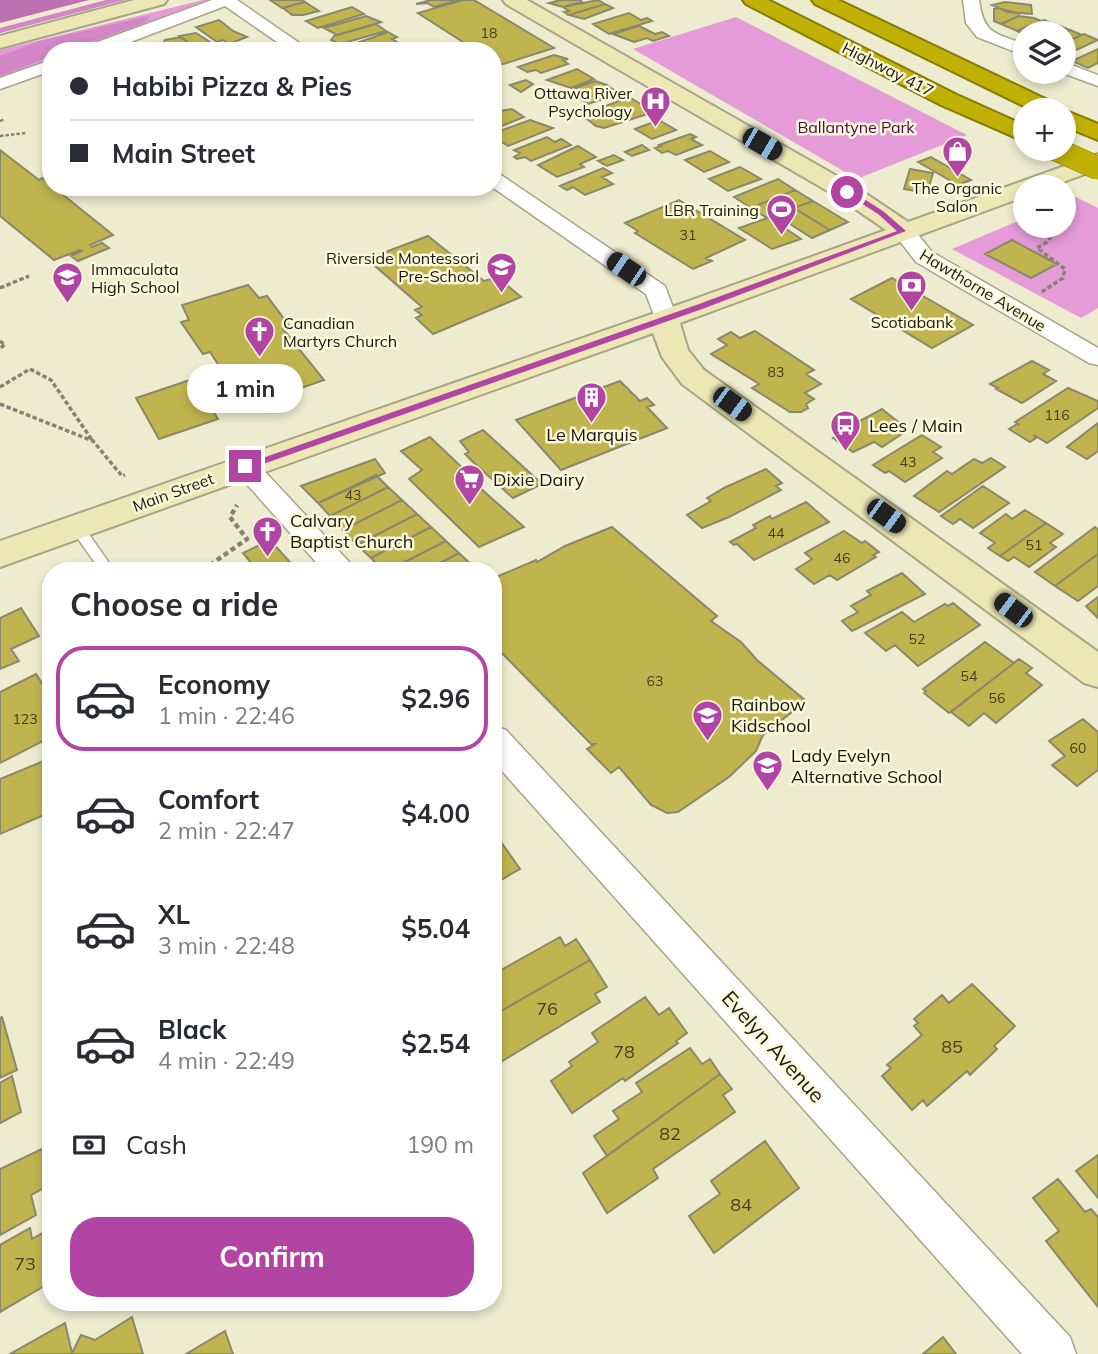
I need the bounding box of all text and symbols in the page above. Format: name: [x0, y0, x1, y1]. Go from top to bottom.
map controls: [1013, 21, 1076, 238]
button: layers: [1013, 21, 1076, 84]
house number: 18: [481, 24, 497, 42]
street label: Highway 417: [839, 37, 937, 101]
text: Habibi Pizza & Pies: [112, 70, 352, 103]
place label: Ottawa River Psychology: [534, 83, 632, 121]
hospital icon: Ottawa River Psychology: [638, 85, 672, 129]
button: +: [1013, 98, 1076, 161]
park label: Ballantyne Park: [797, 117, 915, 137]
car: [739, 124, 786, 164]
shop icon: The Organic Salon: [940, 134, 974, 178]
text: Main Street: [112, 137, 255, 170]
button: −: [1013, 175, 1076, 238]
route start: [831, 176, 863, 208]
place label: The Organic Salon: [912, 178, 1002, 216]
sports icon: LBR Training: [765, 193, 799, 237]
place label: LBR Training: [664, 200, 759, 220]
house number: 31: [680, 226, 696, 244]
street label: Hawthorne Avenue: [916, 244, 1050, 336]
place label: Riverside Montessori Pre-School: [326, 248, 479, 286]
car: [603, 249, 650, 289]
school or university icon: Riverside Montessori Pre-School: [485, 250, 519, 294]
place label: Immaculata High School: [91, 259, 180, 297]
school or university icon: Immaculata High School: [51, 261, 85, 305]
bank icon: Scotiabank: [895, 268, 929, 312]
place label: Scotiabank: [871, 312, 954, 332]
place label: Canadian Martyrs Church: [283, 313, 397, 351]
church icon: Canadian Martyrs Church: [243, 315, 277, 359]
house number: 83: [768, 363, 784, 381]
callout: 1 min: [187, 364, 303, 414]
text: 1 min: [215, 374, 275, 403]
building icon: Le Marquis: [575, 380, 609, 424]
car: [709, 383, 756, 425]
house number: 116: [1044, 406, 1070, 424]
bus stop icon: Lees / Main: [829, 409, 863, 453]
place label: Lees / Main: [869, 414, 963, 437]
place label: Le Marquis: [546, 423, 638, 446]
route end: [229, 450, 261, 482]
house number: 43: [900, 453, 916, 471]
supermarket icon: Dixie Dairy: [453, 463, 487, 507]
street label: Main Street: [130, 468, 217, 516]
place label: Dixie Dairy: [493, 468, 585, 491]
house number: 43: [345, 486, 361, 504]
car: [863, 495, 910, 537]
place label: Calvary Baptist Church: [290, 509, 413, 553]
church icon: Calvary Baptist Church: [250, 514, 284, 558]
house number: 44: [768, 524, 785, 542]
house number: 51: [1026, 536, 1042, 554]
house number: 46: [834, 549, 850, 567]
text: Choose a ride: [70, 584, 278, 624]
car: [990, 589, 1037, 631]
house number: 52: [909, 630, 925, 648]
icon: car: [74, 667, 137, 730]
house number: 54: [961, 667, 978, 685]
text: Economy: [158, 668, 270, 701]
house number: 63: [647, 672, 663, 690]
text: $2.96: [401, 682, 470, 715]
house number: 56: [989, 689, 1005, 707]
place label: Rainbow Kidschool: [731, 693, 811, 737]
school or university icon: Rainbow Kidschool: [691, 698, 725, 742]
text: 1 min · 22:46: [158, 701, 295, 730]
house number: 123: [12, 710, 38, 728]
house number: 60: [1070, 739, 1086, 757]
place label: Lady Evelyn Alternative School: [791, 744, 942, 788]
school or university icon: Lady Evelyn Alternative School: [751, 749, 785, 793]
icon: car: [74, 782, 137, 845]
text: Comfort: [158, 783, 259, 816]
text: $4.00: [401, 797, 470, 830]
text: 2 min · 22:47: [158, 816, 295, 845]
icon: car: [74, 897, 137, 960]
text: XL: [158, 898, 190, 931]
text: $5.04: [401, 912, 470, 945]
text: 3 min · 22:48: [158, 931, 295, 960]
street label: Evelyn Avenue: [717, 985, 831, 1108]
house number: 76: [536, 997, 558, 1020]
icon: car: [74, 1012, 137, 1075]
text: Black: [158, 1013, 226, 1046]
text: $2.54: [401, 1027, 470, 1060]
house number: 85: [941, 1035, 963, 1058]
house number: 78: [613, 1040, 635, 1063]
text: 4 min · 22:49: [158, 1046, 295, 1075]
house number: 82: [659, 1122, 681, 1145]
icon: cash: [70, 1126, 108, 1164]
text: Cash: [126, 1128, 187, 1161]
text: 190 m: [406, 1130, 474, 1159]
house number: 84: [730, 1193, 752, 1216]
button: Confirm: [70, 1217, 474, 1297]
house number: 73: [14, 1252, 36, 1275]

